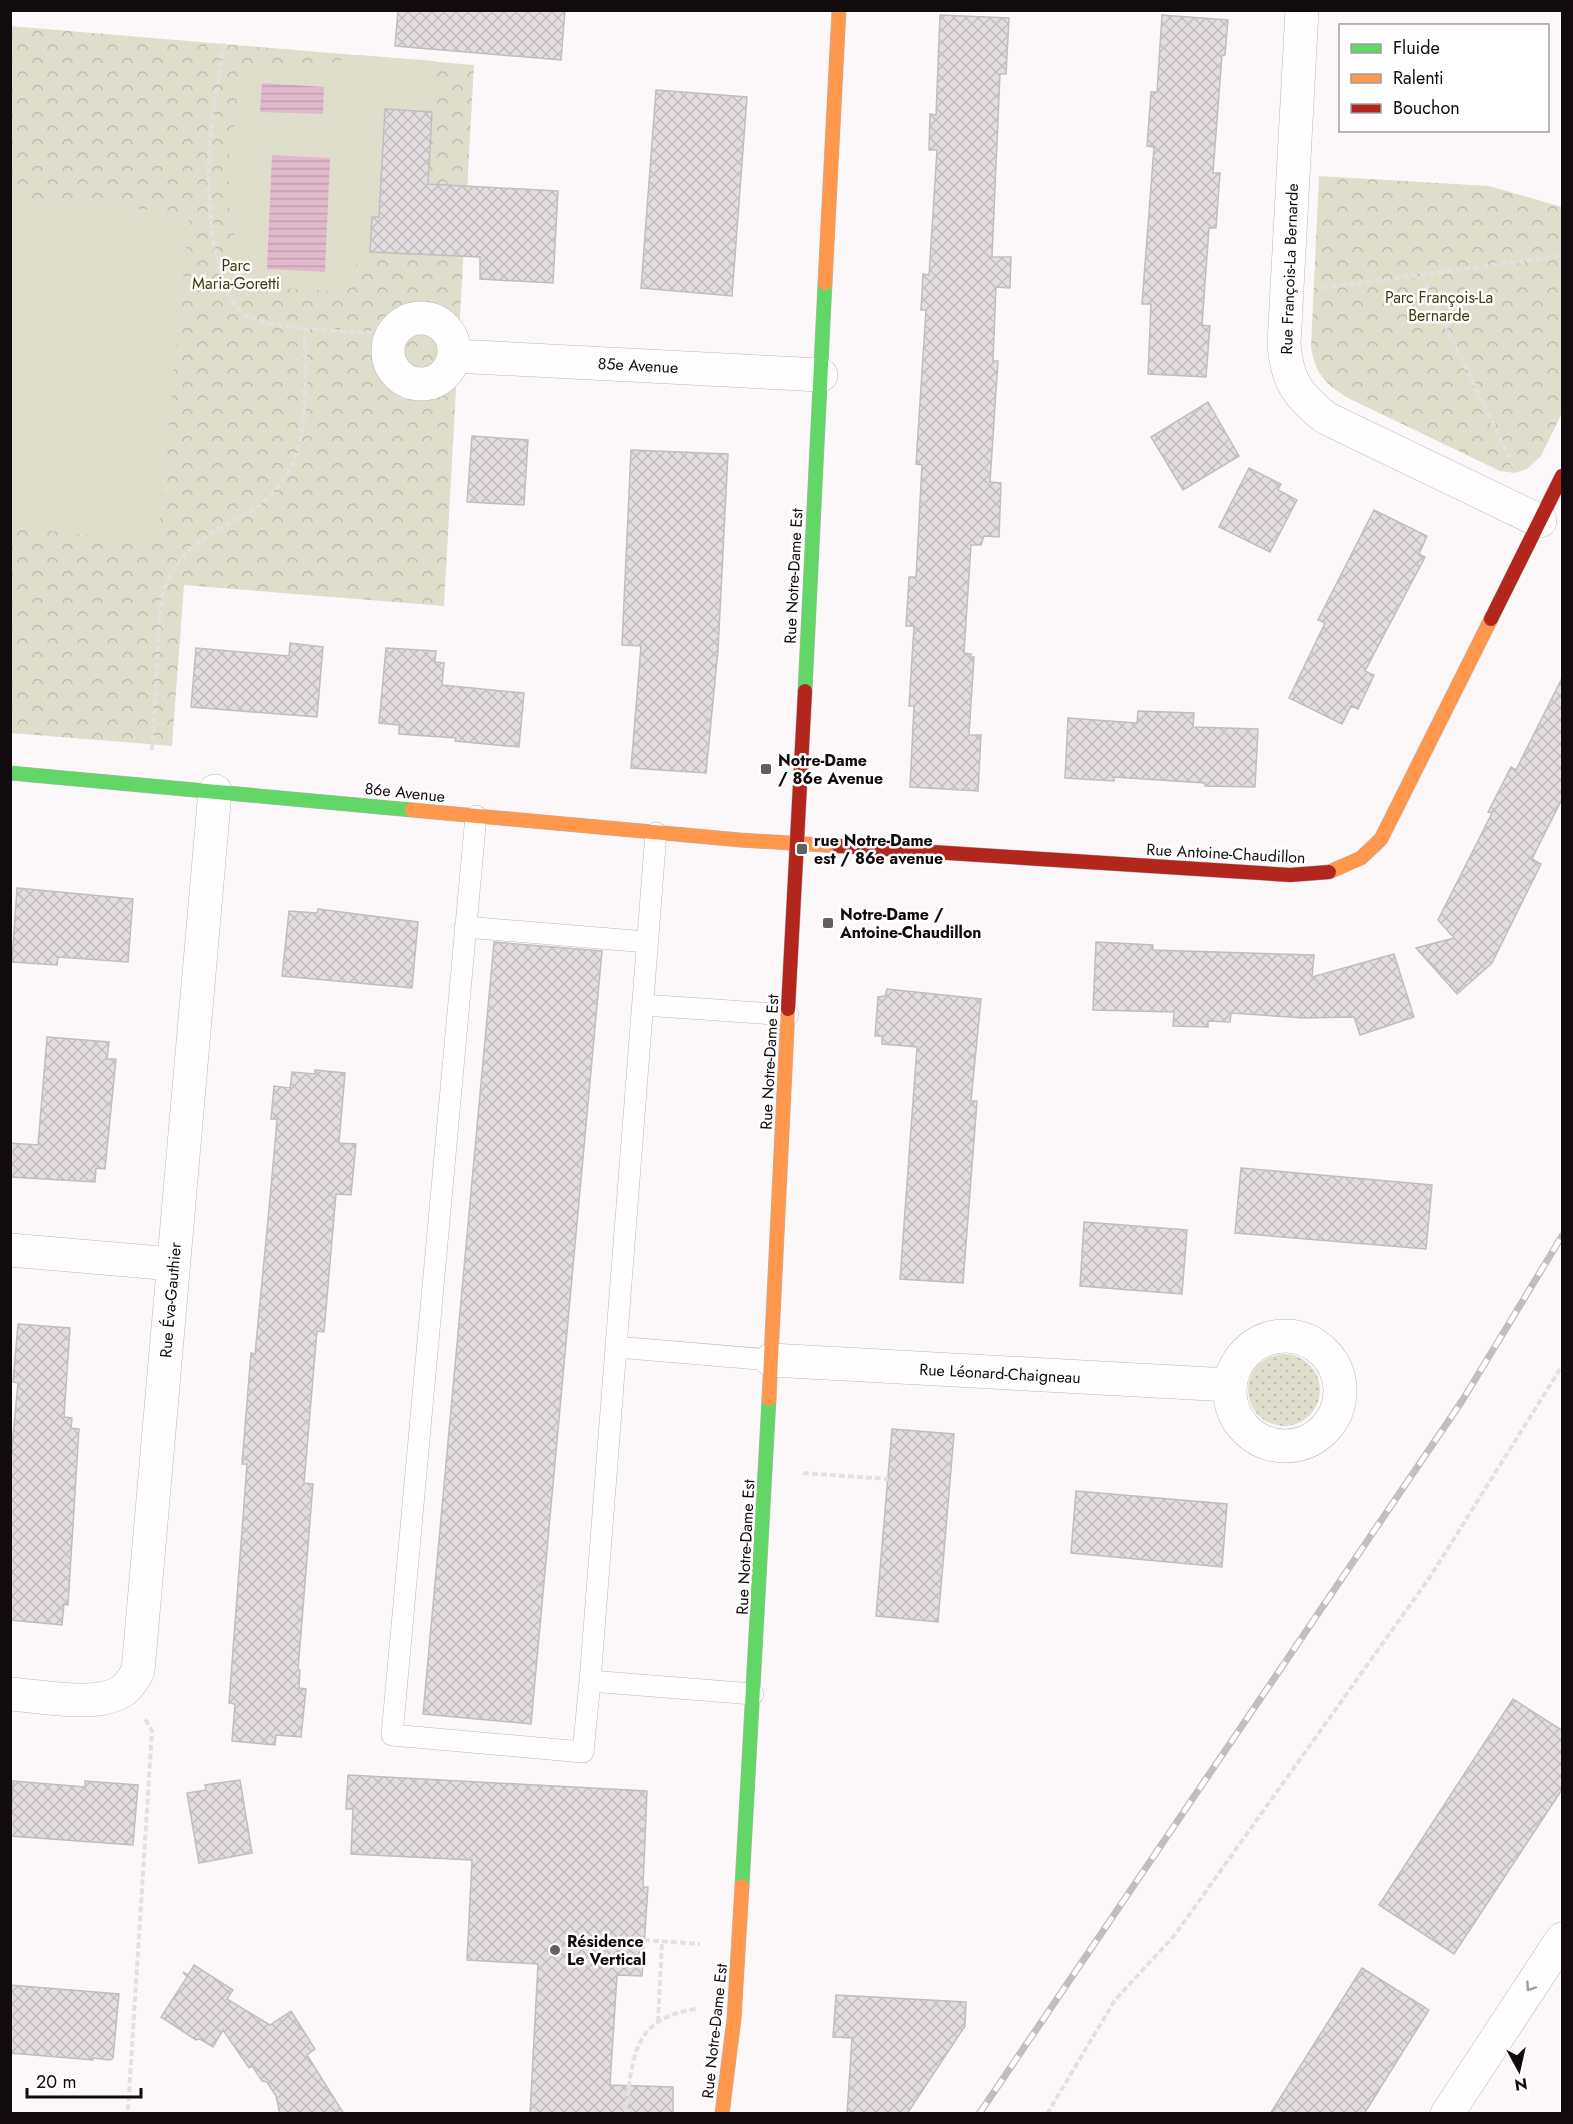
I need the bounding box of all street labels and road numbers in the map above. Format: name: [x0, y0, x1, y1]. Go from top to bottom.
street label: Rue François-La Bernarde: [1275, 183, 1304, 355]
street label: 85e Avenue: [597, 352, 679, 379]
street label: Rue Notre-Dame Est: [778, 508, 809, 644]
street label: 86e Avenue: [364, 777, 446, 808]
street label: Rue Antoine-Chaudillon: [1146, 838, 1306, 869]
street label: Rue Notre-Dame Est: [754, 994, 785, 1130]
street label: Rue Éva-Gauthier: [154, 1241, 187, 1359]
street label: Rue Léonard-Chaigneau: [919, 1358, 1081, 1389]
street label: Rue Notre-Dame Est: [730, 1479, 761, 1615]
street label: Rue Notre-Dame Est: [696, 1962, 733, 2100]

